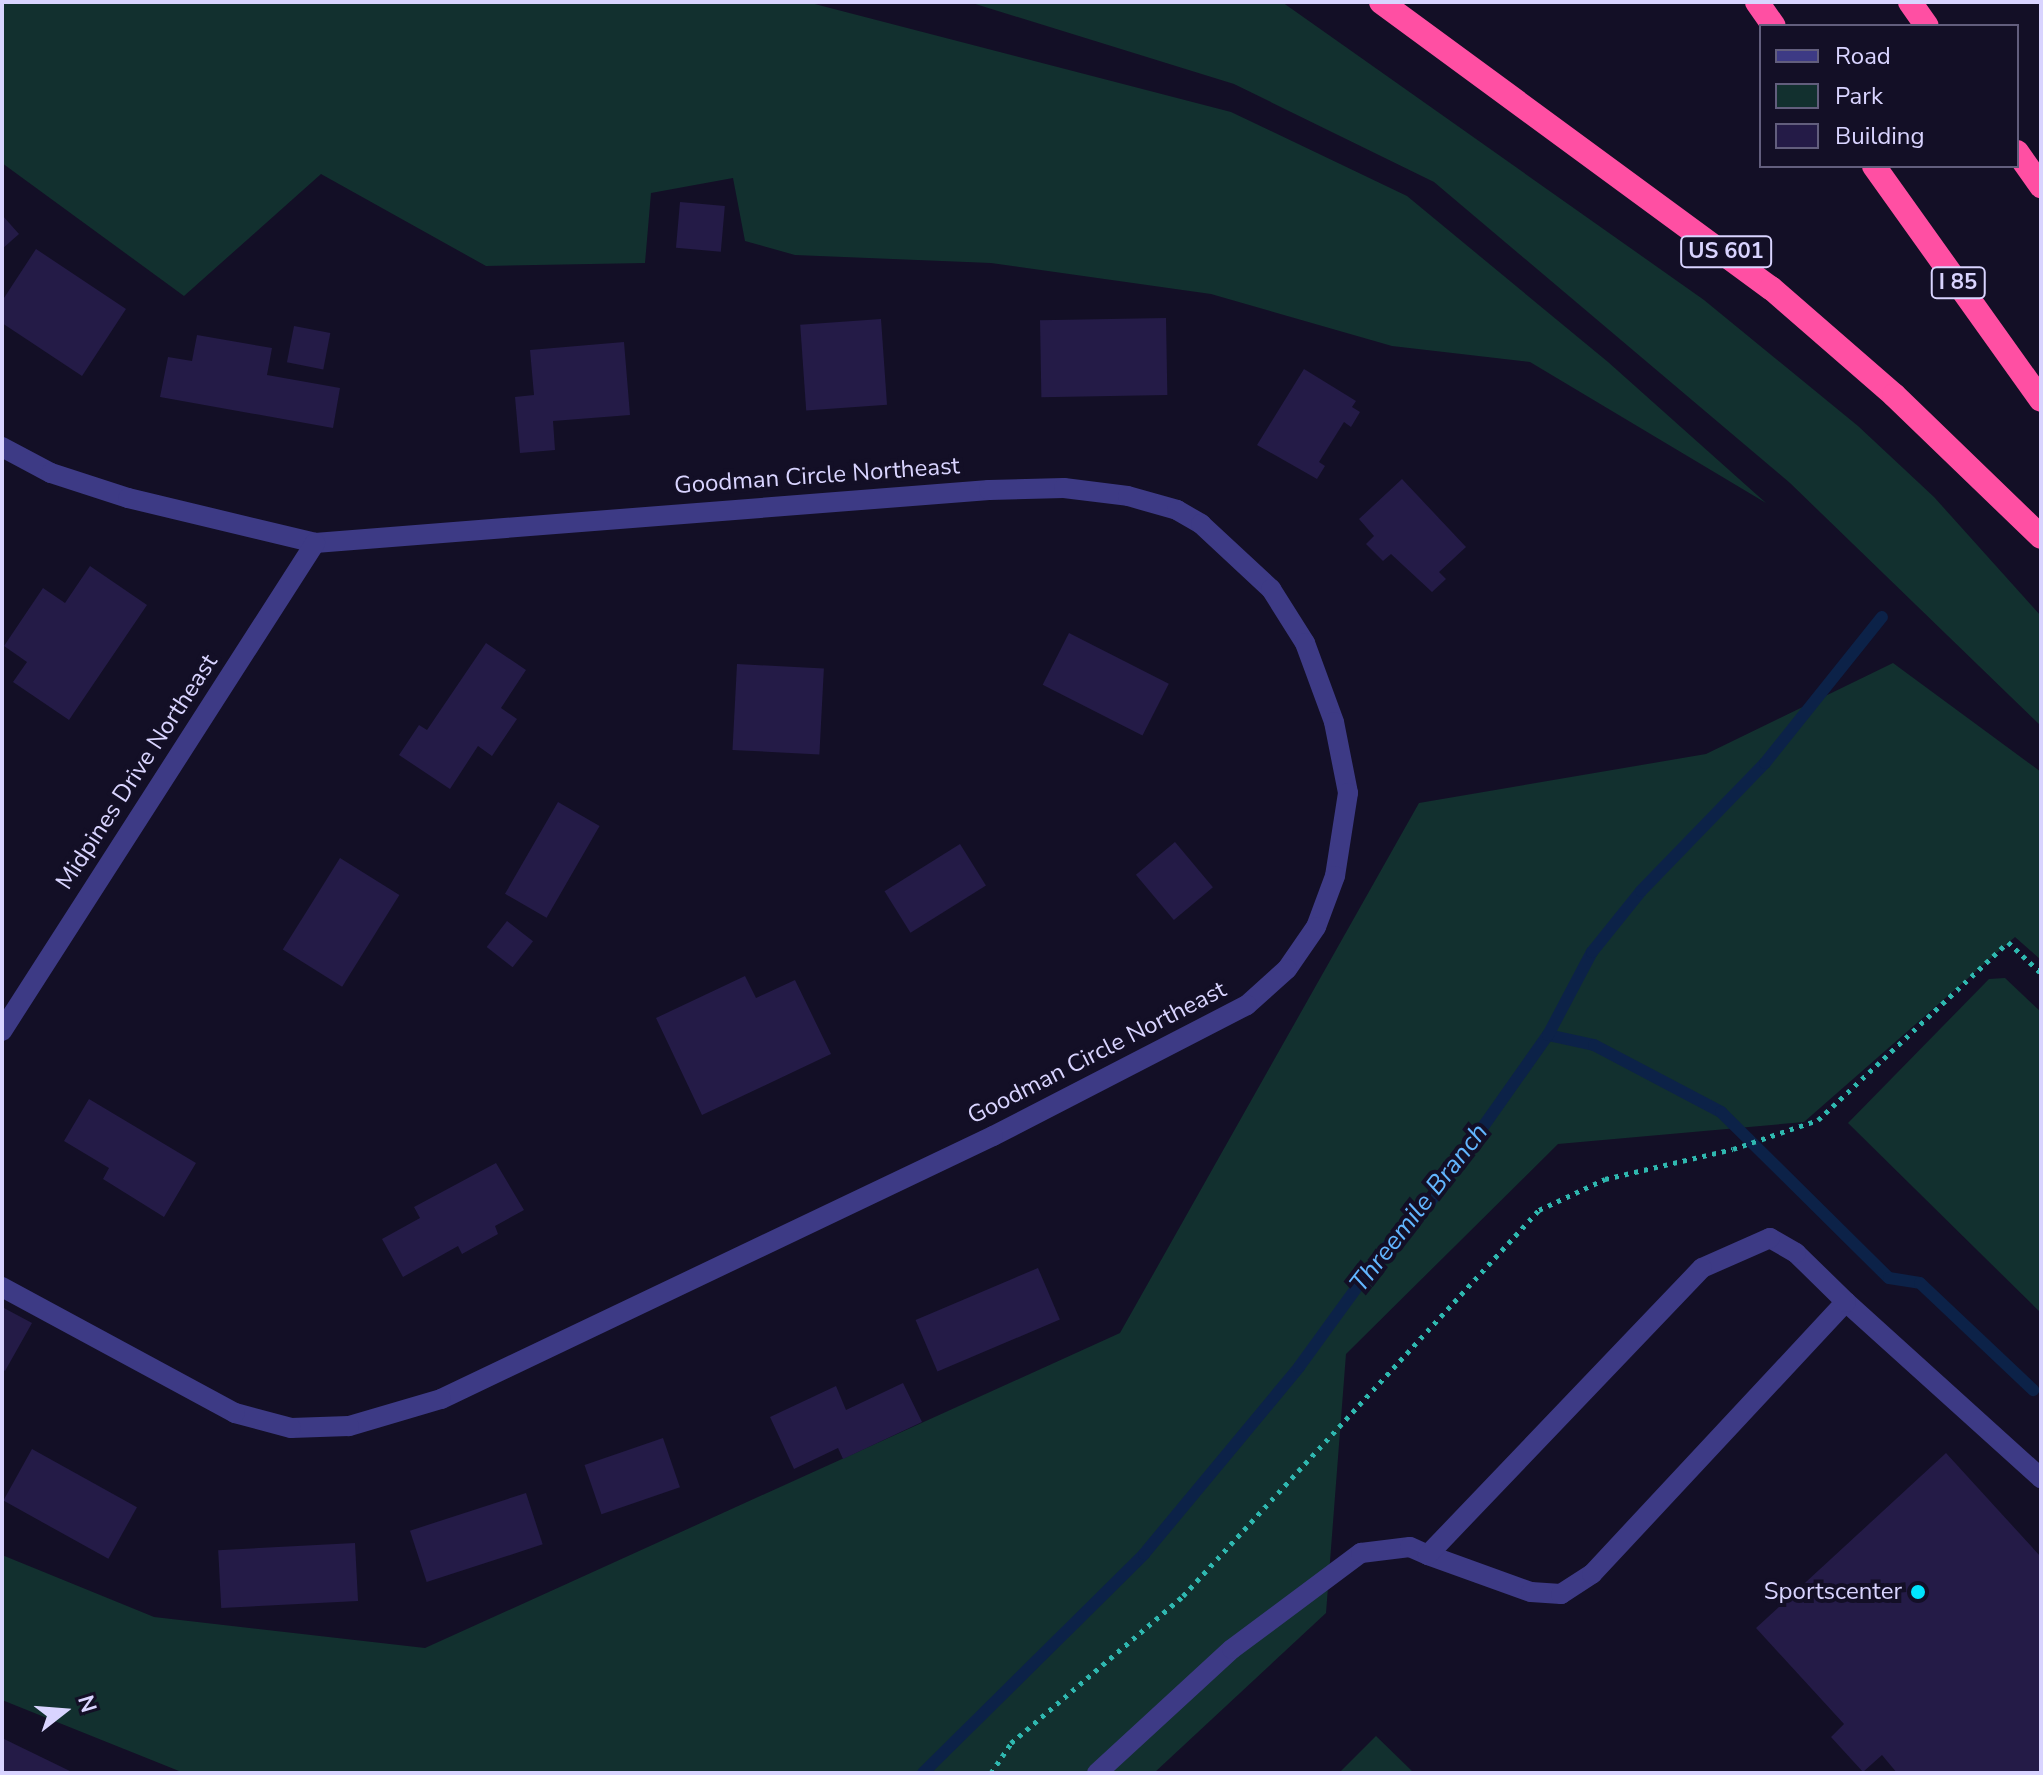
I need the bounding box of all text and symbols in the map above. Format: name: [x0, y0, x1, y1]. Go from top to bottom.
legend: [1759, 24, 2019, 168]
text: Road: [1835, 40, 1891, 72]
text: Park: [1835, 80, 1883, 112]
text: Building: [1835, 120, 1925, 152]
road number: US 601: [1680, 234, 1772, 270]
road number: I 85: [1930, 265, 1986, 301]
street label: Goodman Circle Northeast: [673, 452, 961, 500]
street label: Midpines Drive Northeast: [50, 649, 224, 895]
street label: Goodman Circle Northeast: [963, 975, 1231, 1131]
water label: Threemile Branch: [1343, 1117, 1495, 1299]
place label: Sportscenter: [1764, 1578, 1902, 1606]
marker: Sportscenter: [1909, 1583, 1927, 1601]
north arrow: [24, 1671, 104, 1751]
text: N: [70, 1692, 104, 1716]

